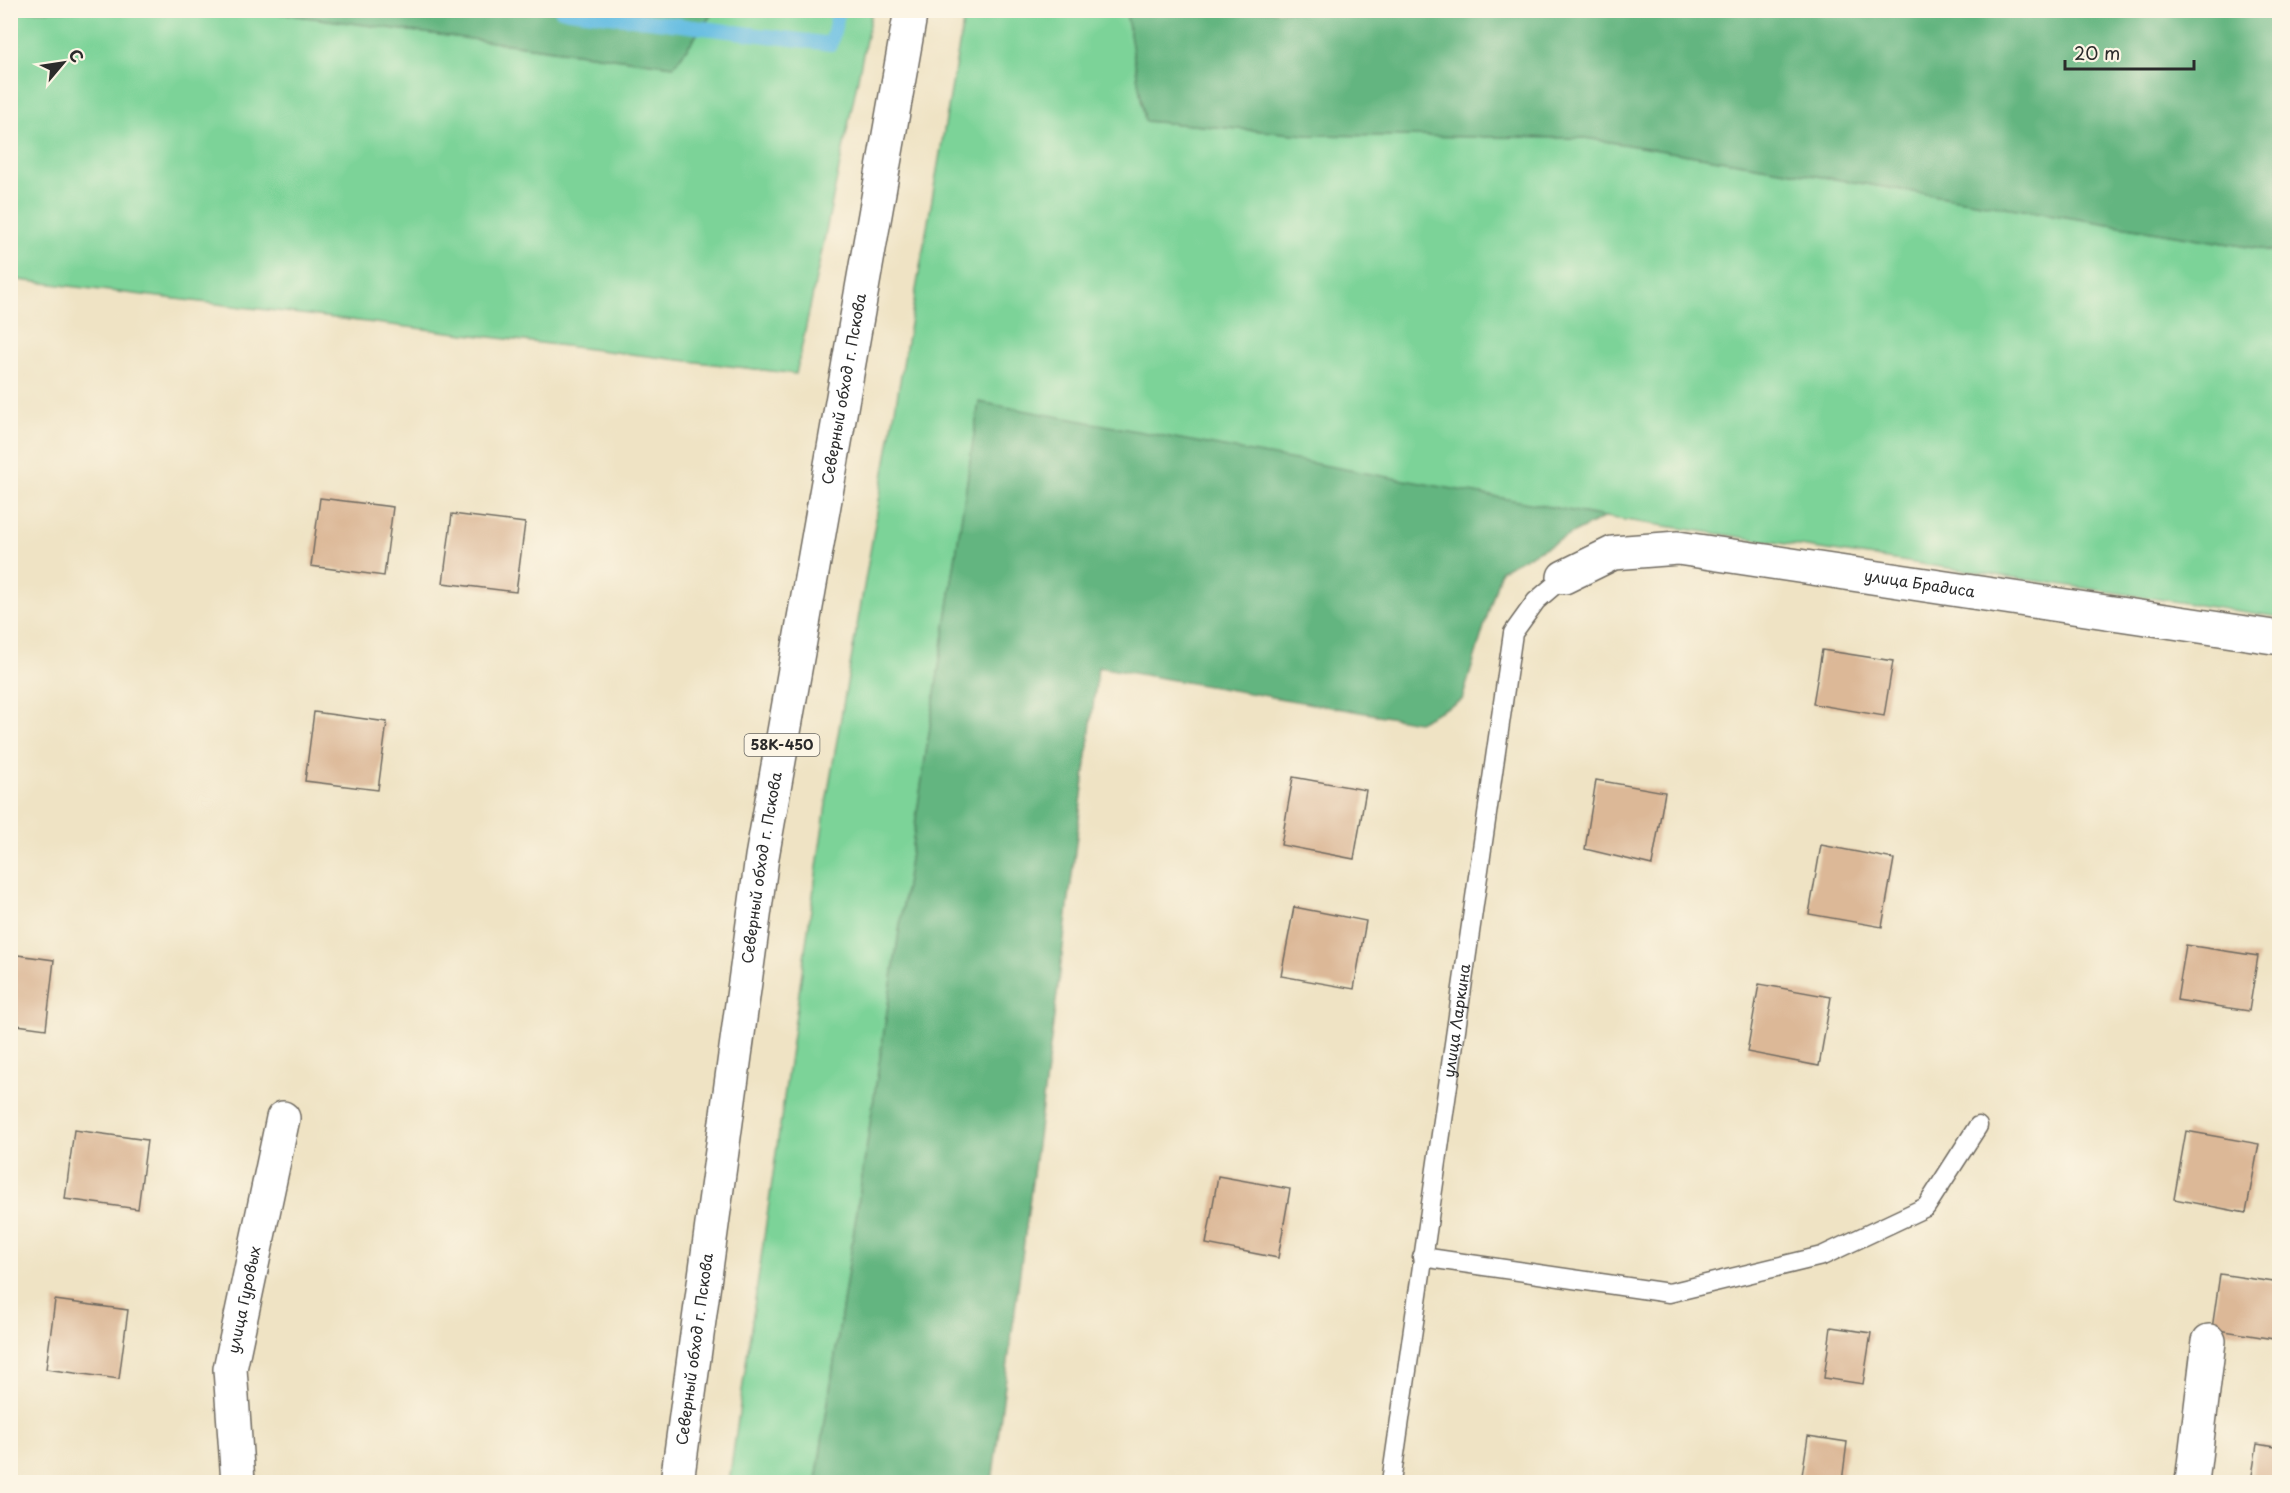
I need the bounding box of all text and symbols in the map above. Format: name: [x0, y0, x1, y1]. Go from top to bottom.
north arrow: [33, 33, 93, 93]
scale bar: [2065, 33, 2194, 71]
text: 20 m: [2074, 39, 2120, 66]
text: С: [64, 44, 90, 66]
street label: Северный обход г. Пскова: [815, 291, 871, 486]
street label: улица Брадиса: [1863, 563, 1977, 602]
road number: 58К-450: [744, 734, 820, 756]
street label: Северный обход г. Пскова: [735, 769, 787, 965]
street label: улица Ларкина: [1436, 962, 1475, 1079]
street label: улица Гуровых: [221, 1244, 266, 1355]
street label: Северный обход г. Пскова: [669, 1251, 718, 1447]

